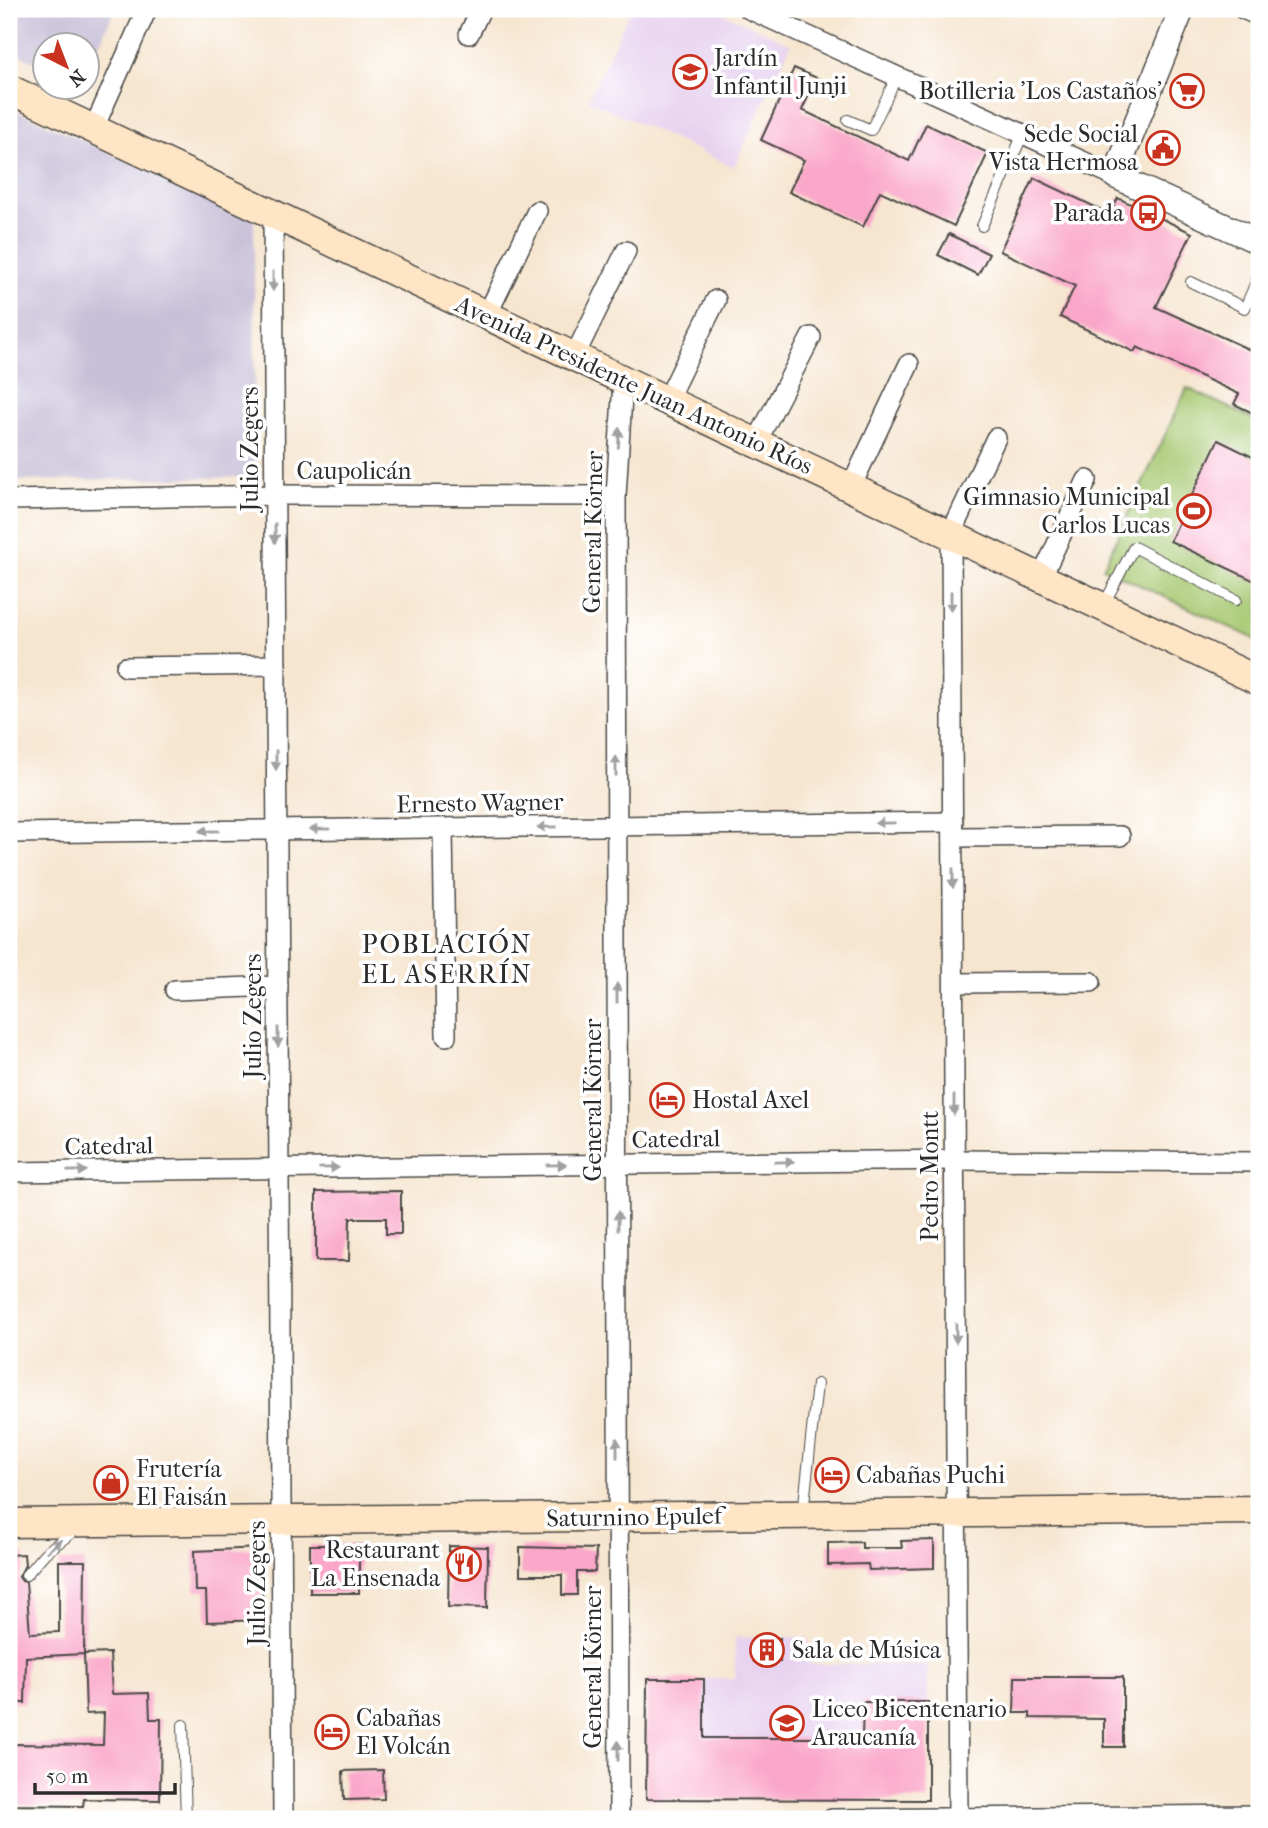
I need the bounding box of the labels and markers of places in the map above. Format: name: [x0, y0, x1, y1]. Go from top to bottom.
place label: Jardín Infantil Junji: [712, 44, 847, 100]
school or university icon: Jardín Infantil Junji: [671, 53, 709, 91]
supermarket icon: Botilleria 'Los Castaños': [1168, 72, 1206, 110]
place label: Botilleria 'Los Castaños': [919, 77, 1162, 105]
place label: Sede Social Vista Hermosa: [988, 120, 1139, 176]
public building icon: Sede Social Vista Hermosa: [1144, 129, 1182, 167]
bus stop icon: Parada: [1129, 194, 1167, 232]
place label: Parada: [1053, 199, 1125, 227]
place label: Gimnasio Municipal Carlos Lucas: [963, 483, 1170, 539]
sports icon: Gimnasio Municipal Carlos Lucas: [1175, 492, 1213, 530]
hotel icon: Hostal Axel: [648, 1081, 686, 1119]
place label: Hostal Axel: [692, 1086, 810, 1114]
place label: Frutería El Faisán: [136, 1455, 227, 1511]
hotel icon: Cabañas Puchi: [813, 1456, 851, 1494]
place label: Cabañas Puchi: [856, 1461, 1005, 1489]
shop icon: Frutería El Faisán: [92, 1464, 130, 1502]
place label: Restaurant La Ensenada: [311, 1536, 441, 1592]
restaurant icon: Restaurant La Ensenada: [445, 1545, 483, 1583]
building icon: Sala de Música: [748, 1631, 786, 1669]
place label: Sala de Música: [792, 1636, 942, 1664]
place label: Liceo Bicentenario Araucanía: [811, 1695, 1007, 1751]
place label: Cabañas El Volcán: [356, 1704, 451, 1760]
school or university icon: Liceo Bicentenario Araucanía: [768, 1704, 806, 1742]
hotel icon: Cabañas El Volcán: [313, 1713, 351, 1751]

